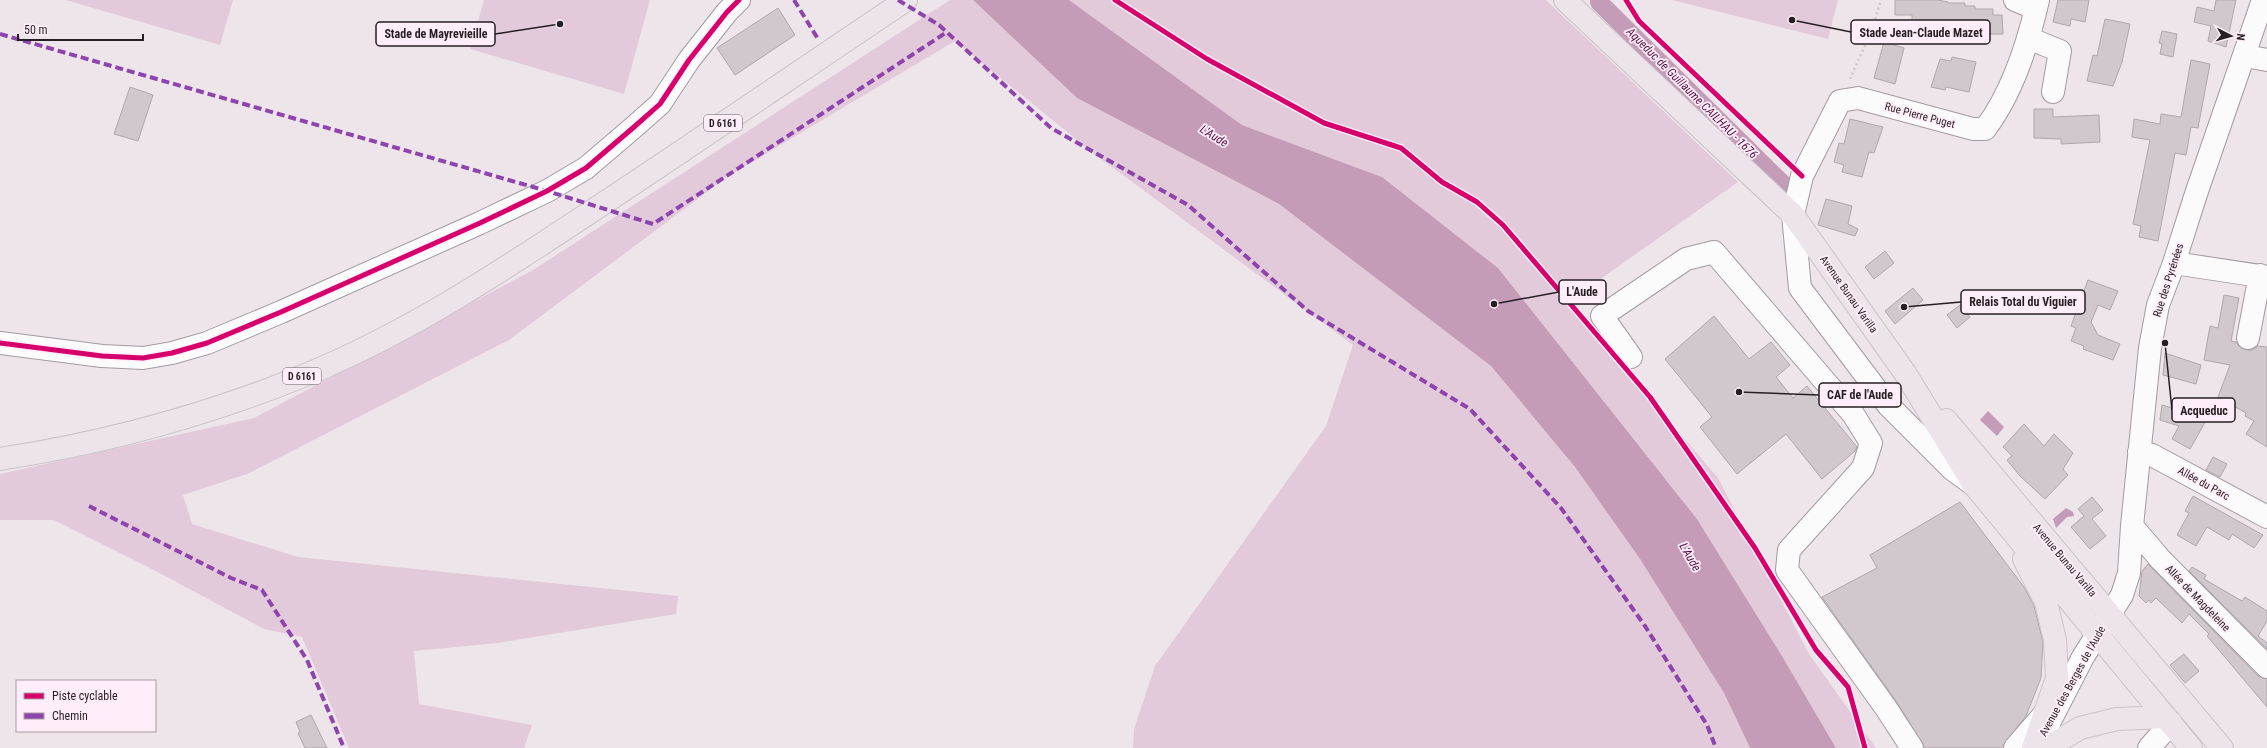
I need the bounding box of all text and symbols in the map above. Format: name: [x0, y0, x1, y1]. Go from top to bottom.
scale bar: [18, 16, 143, 42]
north arrow: [2211, 16, 2251, 56]
callout: Stade Jean-Claude Mazet: [1851, 20, 1990, 44]
callout: Stade de Mayrevieille: [376, 22, 495, 46]
text: 50 m: [24, 23, 48, 37]
water label: Aqueduc de Guillaume CAILHAU - 1676: [1623, 24, 1761, 162]
text: Stade Jean-Claude Mazet: [1859, 26, 1983, 40]
text: Stade de Mayrevieille: [384, 27, 488, 41]
text: N: [2234, 33, 2247, 41]
street label: Rue Pierre Puget: [1883, 100, 1956, 131]
road number: D 6161: [704, 115, 742, 131]
water label: L'Aude: [1197, 122, 1231, 150]
street label: Rue des Pyrénées: [2150, 242, 2187, 319]
street label: Avenue Bunau Varilla: [1817, 253, 1880, 335]
callout: L'Aude: [1559, 280, 1606, 304]
text: L'Aude: [1566, 285, 1598, 299]
callout: Relais Total du Viguier: [1961, 290, 2085, 314]
text: Relais Total du Viguier: [1969, 295, 2077, 309]
road number: D 6161: [283, 368, 321, 384]
callout: CAF de l'Aude: [1819, 383, 1901, 407]
text: CAF de l'Aude: [1827, 388, 1893, 402]
callout: Acqueduc: [2172, 398, 2235, 422]
text: Acqueduc: [2180, 404, 2228, 418]
street label: Allée du Parc: [2176, 464, 2232, 503]
street label: Avenue Bunau Varilla: [2030, 521, 2099, 599]
water label: L'Aude: [1676, 540, 1704, 574]
street label: Allée de Magdeleine: [2163, 562, 2233, 634]
street label: Avenue des Berges de l'Aude: [2037, 624, 2108, 739]
legend: [16, 680, 156, 732]
text: Piste cyclable: [52, 689, 118, 703]
text: Chemin: [52, 709, 88, 723]

